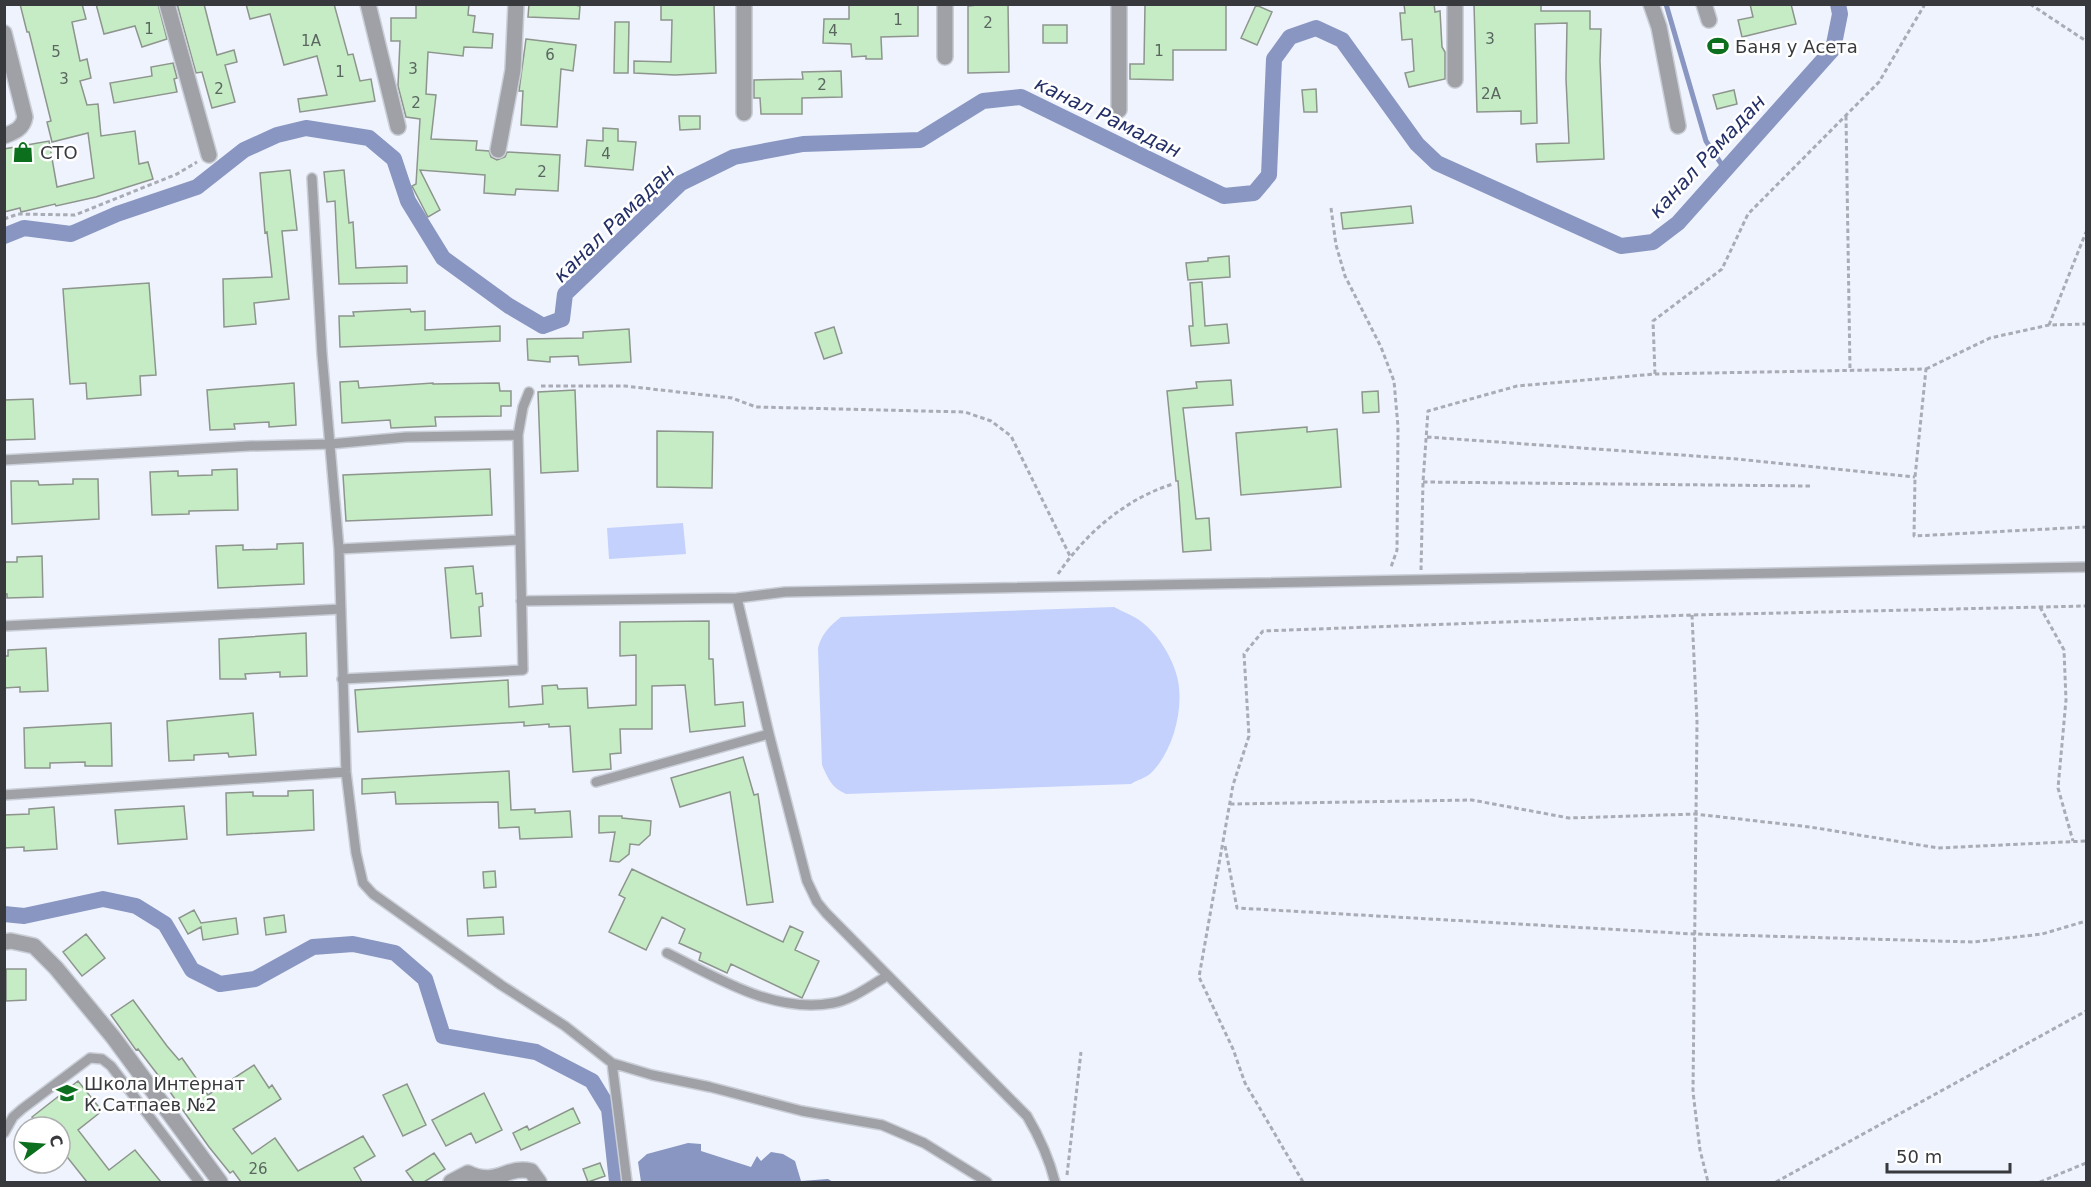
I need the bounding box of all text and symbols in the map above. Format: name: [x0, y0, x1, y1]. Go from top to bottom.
house number: 1: [893, 11, 903, 29]
house number: 2: [983, 14, 993, 32]
house number: 1: [144, 20, 154, 38]
house number: 4: [828, 22, 838, 40]
house number: 3: [1485, 30, 1495, 48]
house number: 1А: [301, 32, 322, 50]
sports icon: Баня у Асета: [1706, 34, 1730, 58]
place label: Баня у Асета: [1735, 36, 1858, 57]
house number: 1: [1154, 42, 1164, 60]
house number: 5: [51, 43, 61, 61]
house number: 6: [545, 46, 555, 64]
house number: 3: [408, 60, 418, 78]
house number: 1: [335, 63, 345, 81]
house number: 3: [59, 70, 69, 88]
water label: канал Рамадан: [1031, 71, 1185, 163]
house number: 2: [817, 76, 827, 94]
house number: 2: [214, 80, 224, 98]
house number: 2А: [1481, 85, 1502, 103]
water label: канал Рамадан: [1644, 89, 1770, 223]
house number: 2: [411, 94, 421, 112]
shop icon: СТО: [11, 140, 35, 164]
place label: СТО: [40, 142, 78, 163]
house number: 4: [601, 145, 611, 163]
water label: канал Рамадан: [548, 159, 680, 287]
house number: 2: [537, 163, 547, 181]
place label: Школа Интернат К.Сатпаев №2: [84, 1073, 245, 1115]
school or university icon: Школа Интернат К.Сатпаев №2: [55, 1081, 79, 1105]
north arrow: [12, 1115, 72, 1175]
text: С: [45, 1133, 67, 1149]
scale bar: [1887, 1136, 2010, 1174]
text: 50 m: [1896, 1146, 1942, 1167]
house number: 26: [248, 1160, 268, 1178]

